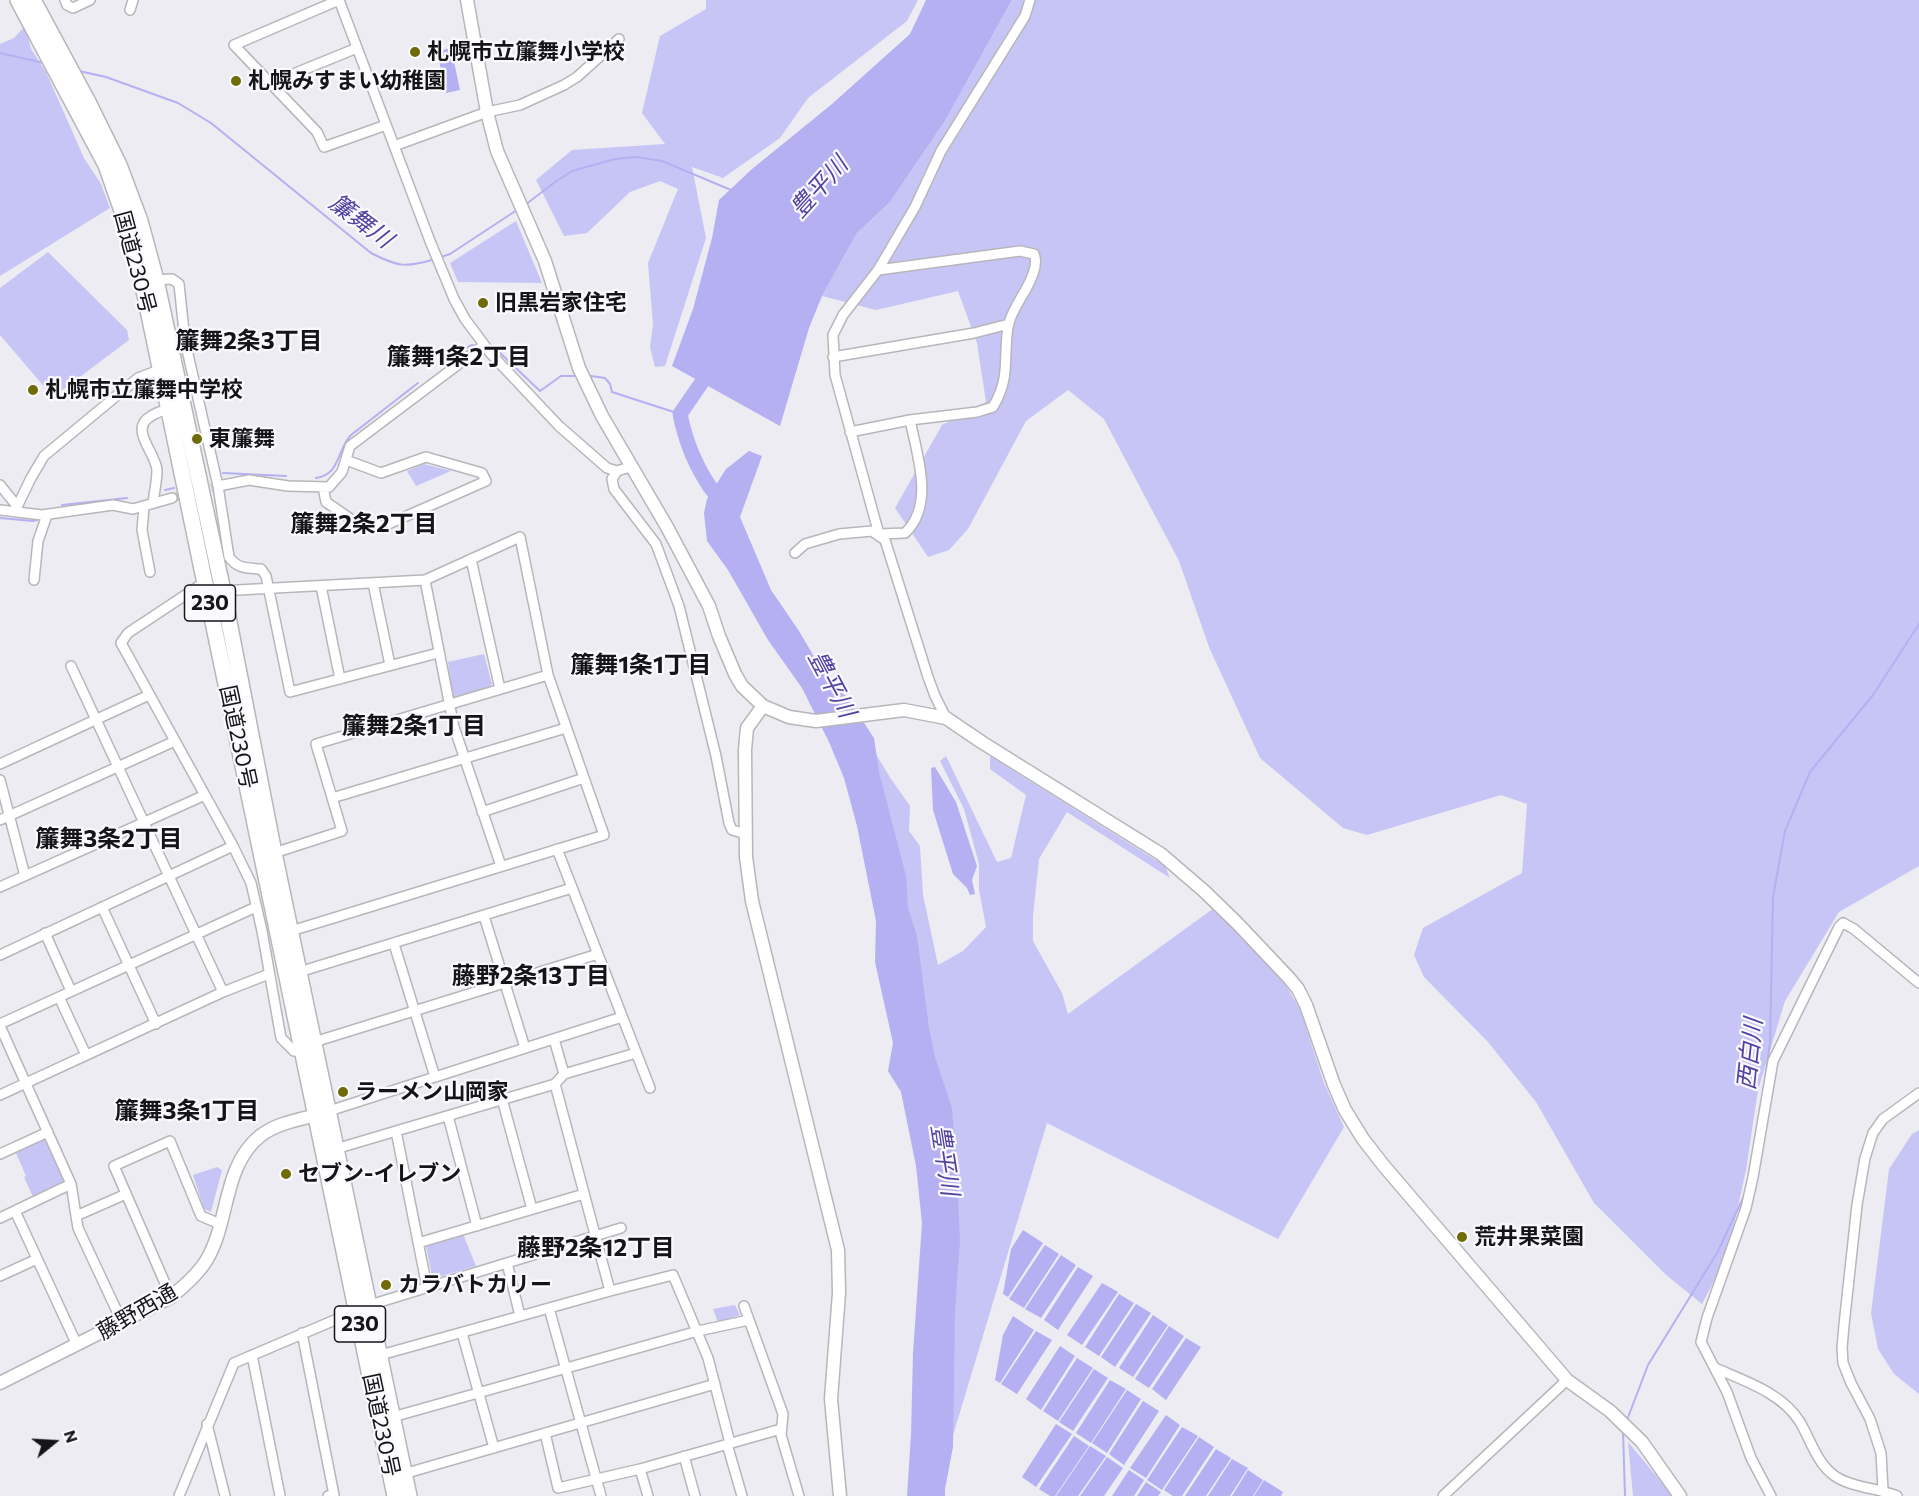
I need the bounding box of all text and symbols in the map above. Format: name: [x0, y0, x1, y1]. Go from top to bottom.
place label: 札幌市立簾舞小学校: [427, 39, 625, 65]
marker: 札幌市立簾舞小学校: [408, 45, 422, 59]
place label: 札幌みすまい幼稚園: [248, 68, 446, 94]
marker: 札幌みすまい幼稚園: [229, 74, 243, 88]
water label: 豊平川: [784, 151, 854, 223]
water label: 簾舞川: [324, 188, 398, 254]
street label: 国道230号: [109, 208, 161, 316]
place label: 旧黒岩家住宅: [495, 290, 627, 316]
marker: 旧黒岩家住宅: [476, 296, 490, 310]
district label: 簾舞2条3丁目: [175, 327, 323, 355]
district label: 簾舞1条2丁目: [387, 343, 531, 371]
place label: 札幌市立簾舞中学校: [45, 377, 243, 403]
marker: 札幌市立簾舞中学校: [26, 383, 40, 397]
place label: 東簾舞: [209, 426, 275, 452]
marker: 東簾舞: [190, 432, 204, 446]
district label: 簾舞2条2丁目: [290, 510, 438, 538]
road number: 230: [184, 585, 236, 621]
water label: 豊平川: [802, 645, 862, 723]
district label: 簾舞1条1丁目: [570, 651, 712, 679]
street label: 国道230号: [214, 683, 262, 791]
district label: 簾舞2条1丁目: [342, 712, 486, 740]
district label: 簾舞3条2丁目: [35, 825, 183, 853]
district label: 藤野2条13丁目: [452, 962, 610, 990]
water label: 西白川: [1732, 1017, 1768, 1091]
place label: ラーメン山岡家: [355, 1079, 509, 1105]
marker: ラーメン山岡家: [336, 1085, 350, 1099]
district label: 簾舞3条1丁目: [115, 1097, 259, 1125]
water label: 豊平川: [925, 1122, 965, 1198]
place label: セブン-イレブン: [298, 1161, 461, 1187]
marker: セブン-イレブン: [279, 1167, 293, 1181]
place label: 荒井果菜園: [1474, 1224, 1584, 1250]
marker: 荒井果菜園: [1455, 1230, 1469, 1244]
district label: 藤野2条12丁目: [517, 1234, 675, 1262]
place label: カラバトカリー: [398, 1272, 552, 1298]
marker: カラバトカリー: [379, 1278, 393, 1292]
street label: 藤野西通: [92, 1279, 182, 1345]
road number: 230: [334, 1306, 386, 1342]
street label: 国道230号: [357, 1371, 405, 1479]
north arrow: [24, 1412, 84, 1472]
text: N: [61, 1428, 82, 1445]

